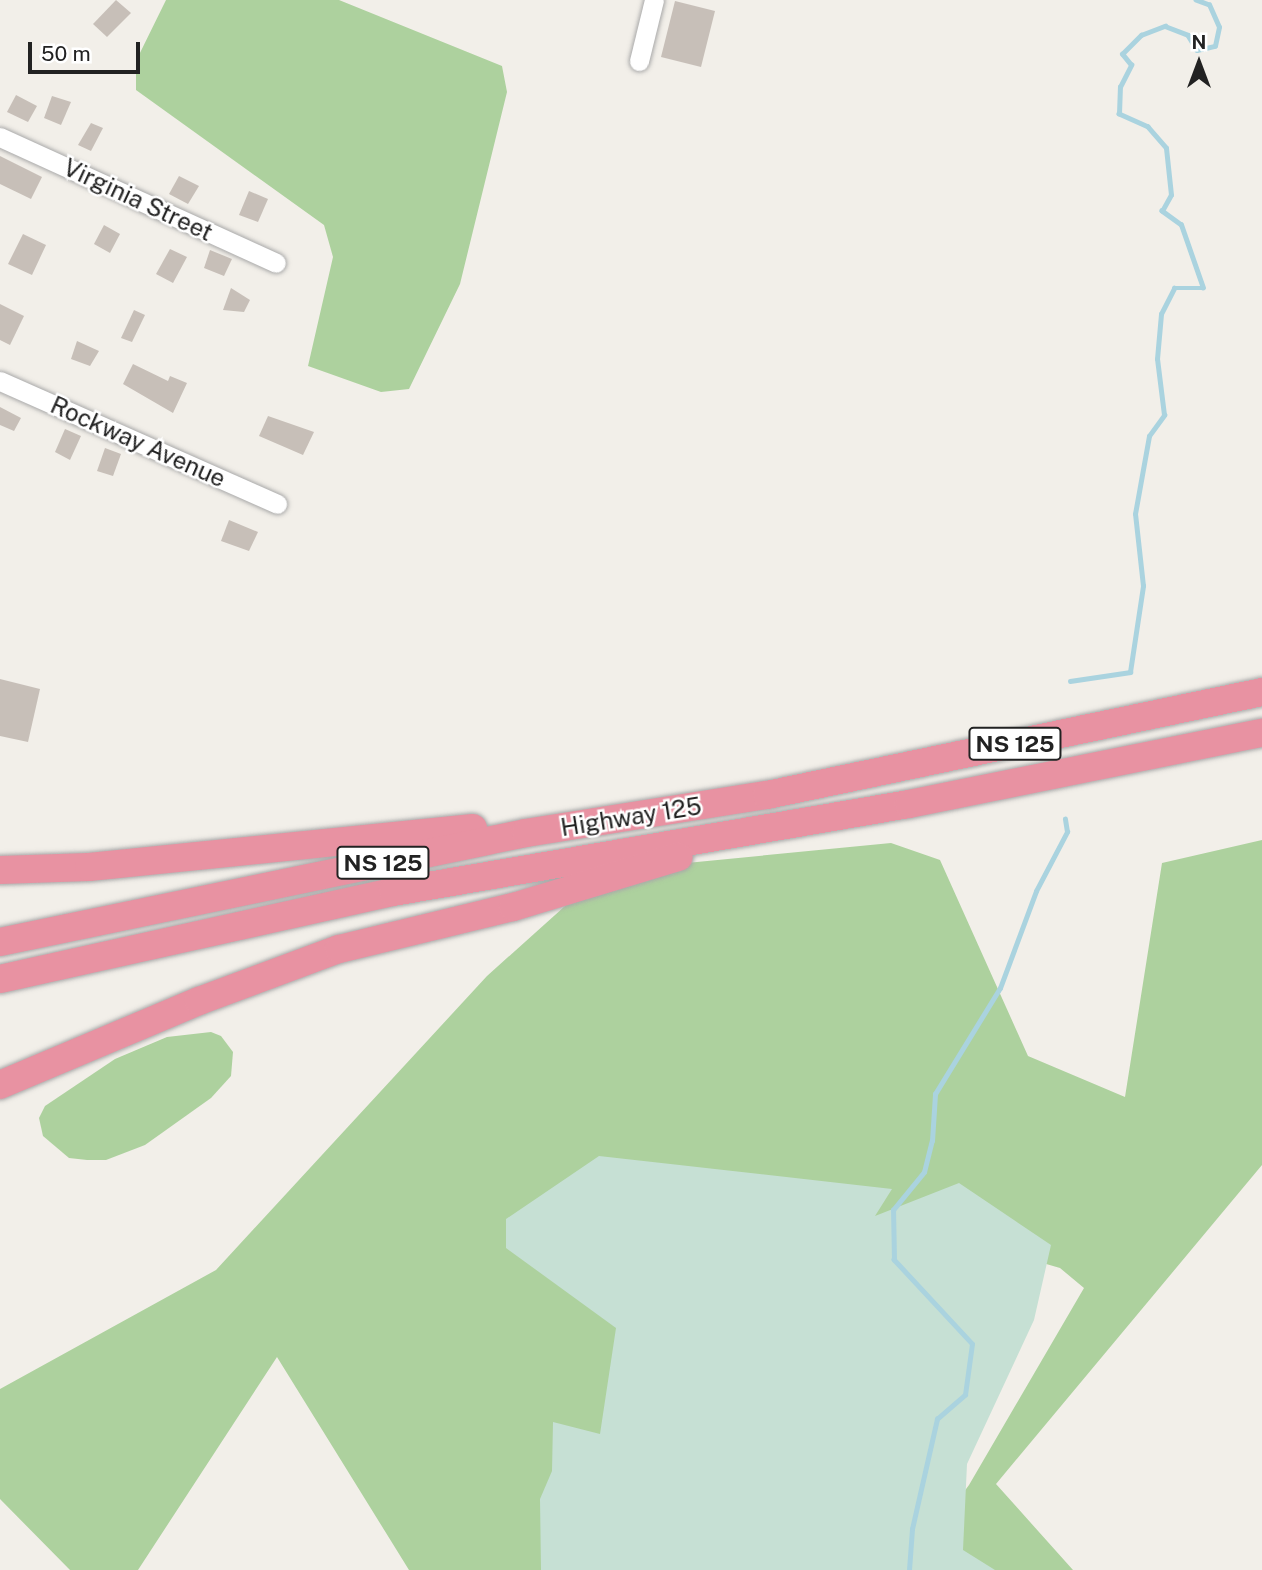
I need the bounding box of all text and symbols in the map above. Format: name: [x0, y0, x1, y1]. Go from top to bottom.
scale bar: [32, 28, 144, 72]
north arrow: [1164, 28, 1234, 98]
text: N: [1192, 31, 1206, 53]
text: 50 m: [41, 41, 91, 66]
street label: Virginia Street: [59, 153, 217, 247]
street label: Rockway Avenue: [46, 391, 230, 493]
road number: NS 125: [968, 724, 1062, 764]
street label: Highway 125: [559, 792, 703, 842]
road number: NS 125: [336, 844, 430, 883]

